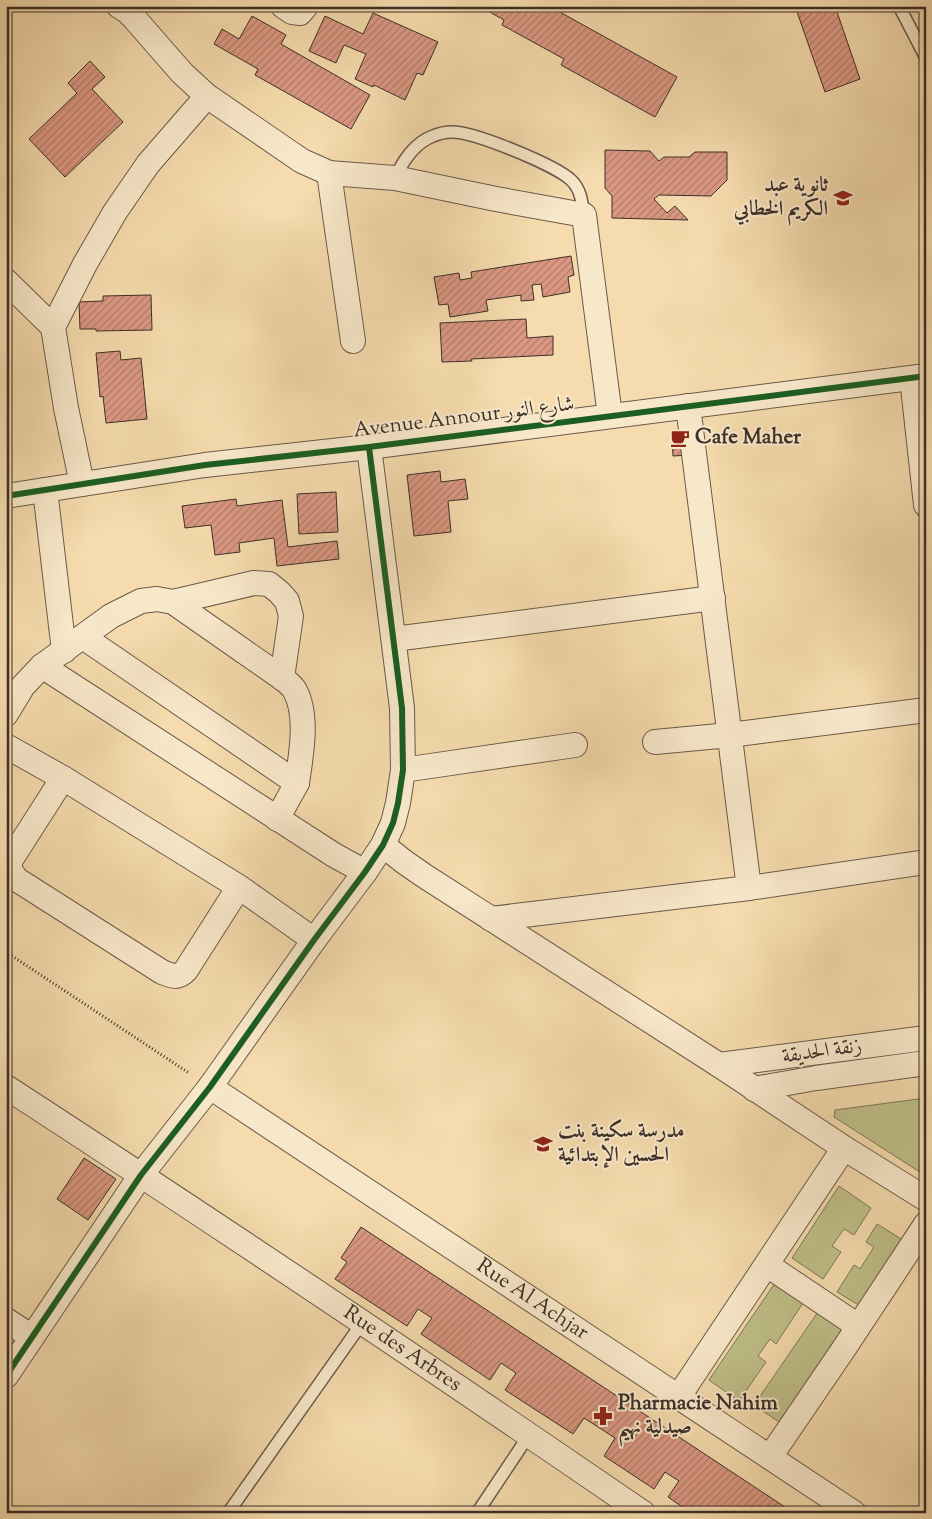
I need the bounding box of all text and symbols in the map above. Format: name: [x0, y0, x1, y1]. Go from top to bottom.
place label: ثانوية عبد الكريم الخطابي: [733, 171, 829, 226]
school or university icon: ثانوية عبد الكريم الخطابي: [832, 187, 854, 209]
street label: Avenue Annour شارع النور: [352, 390, 576, 447]
place label: Cafe Maher: [695, 423, 801, 453]
cafe icon: Cafe Maher: [669, 427, 691, 449]
street label: زنقة الحديقة: [780, 1032, 864, 1072]
place label: مدرسة سكينة بنت الحسين الإبتدائية: [558, 1117, 684, 1171]
school or university icon: مدرسة سكينة بنت الحسين الإبتدائية: [532, 1133, 554, 1155]
street label: Rue Al Achjar: [470, 1252, 594, 1348]
street label: Rue des Arbres: [337, 1299, 467, 1400]
place label: Pharmacie Nahim صيدلية نهيم: [618, 1389, 778, 1447]
pharmacy icon: Pharmacie Nahim صيدلية نهيم: [592, 1405, 614, 1427]

